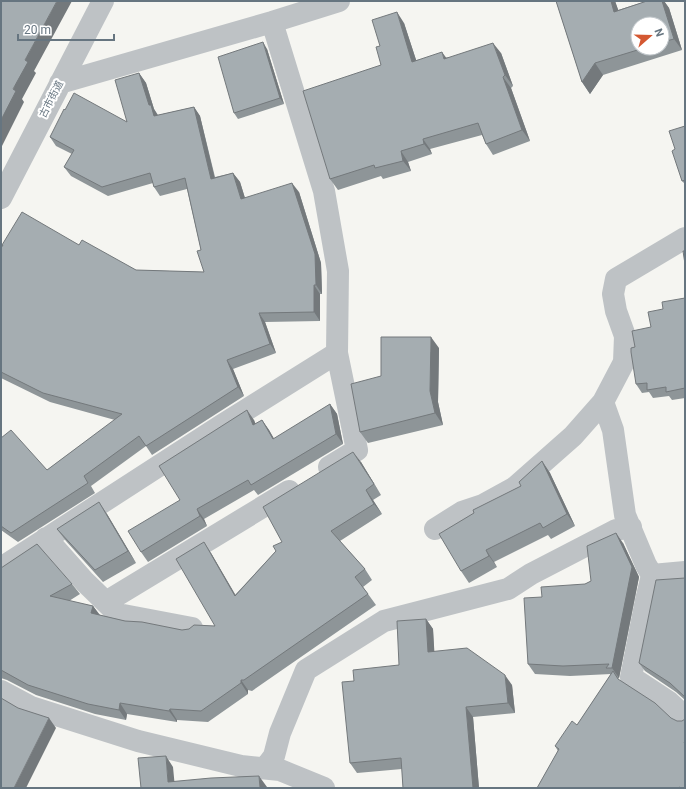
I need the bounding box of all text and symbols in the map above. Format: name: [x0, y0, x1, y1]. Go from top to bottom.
scale bar: [18, 16, 114, 42]
north arrow: [630, 16, 670, 56]
text: 20 m: [24, 23, 51, 37]
text: N: [651, 27, 666, 39]
street label: 古市街道: [37, 79, 65, 119]

